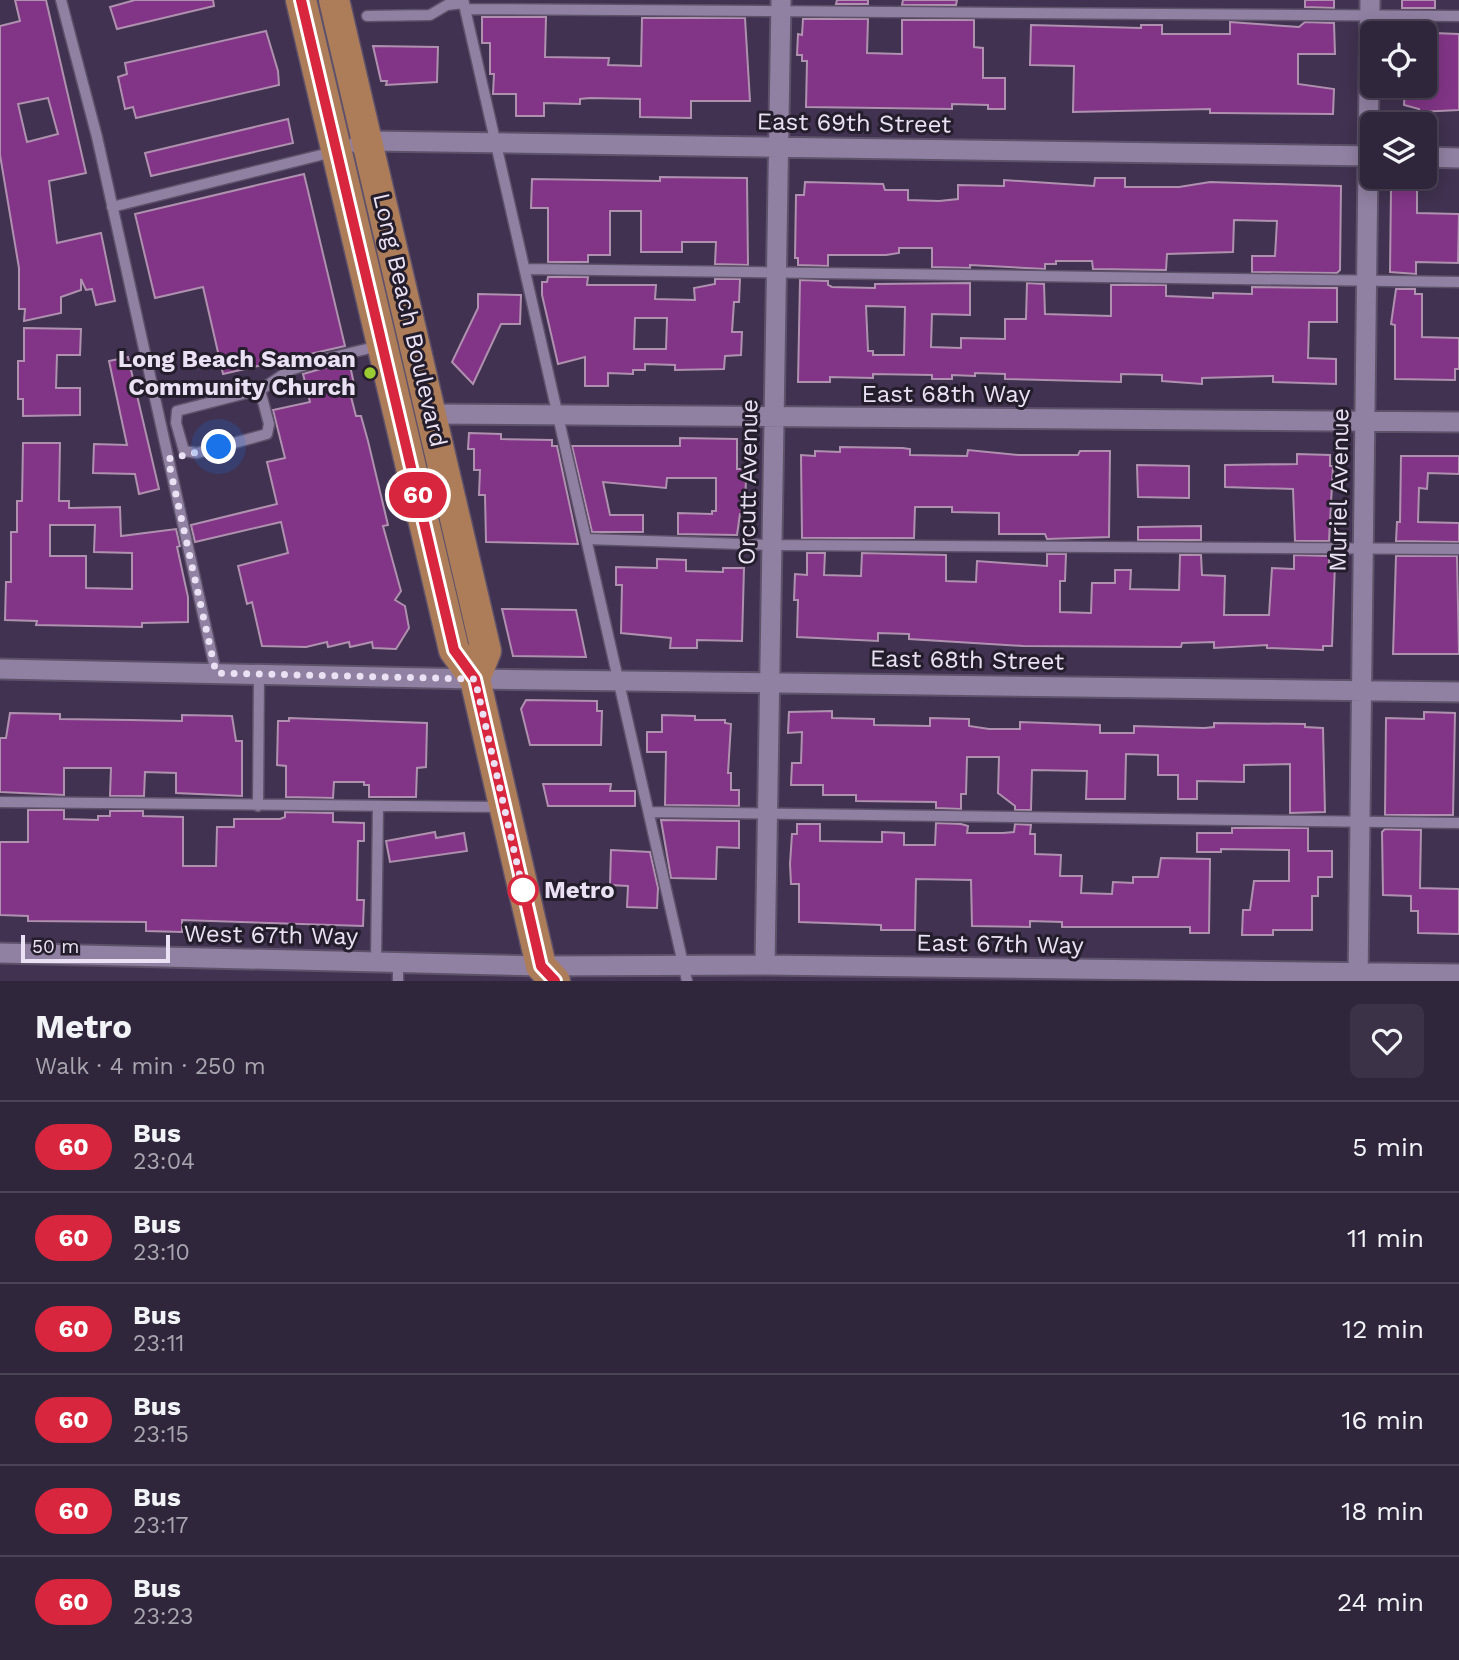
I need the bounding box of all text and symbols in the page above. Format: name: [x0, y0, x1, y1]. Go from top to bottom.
map controls: [1360, 21, 1437, 189]
button: locate: [1360, 21, 1437, 98]
street label: East 69th Street: [757, 107, 951, 139]
button: layers: [1360, 112, 1437, 189]
street label: Long Beach Boulevard: [367, 190, 453, 450]
place label: Long Beach Samoan Community Church: [118, 345, 356, 401]
marker: Long Beach Samoan Community Church: [362, 365, 378, 381]
street label: East 68th Way: [861, 380, 1031, 408]
street label: Orcutt Avenue: [733, 399, 763, 565]
street label: Muriel Avenue: [1324, 408, 1354, 572]
your location: [201, 429, 236, 464]
line badge: 60: [386, 472, 450, 518]
text: 60: [403, 481, 433, 509]
street label: East 68th Street: [870, 644, 1064, 676]
marker: Metro: [508, 875, 538, 905]
place label: Metro: [544, 876, 615, 904]
street label: West 67th Way: [183, 919, 359, 951]
street label: East 67th Way: [916, 929, 1085, 959]
scale bar: [21, 932, 170, 964]
text: 50 m: [32, 935, 79, 958]
button: heart: [1350, 1004, 1424, 1078]
text: Metro: [35, 1007, 132, 1046]
text: Walk · 4 min · 250 m: [35, 1053, 266, 1080]
text: Bus: [133, 1118, 181, 1148]
text: 5 min: [1352, 1132, 1424, 1162]
text: 60: [58, 1133, 89, 1161]
text: 23:04: [133, 1148, 195, 1175]
text: Bus: [133, 1209, 181, 1239]
text: 11 min: [1347, 1223, 1424, 1253]
text: 60: [58, 1224, 89, 1252]
text: 23:10: [133, 1239, 190, 1266]
text: Bus: [133, 1300, 181, 1330]
text: 12 min: [1342, 1314, 1424, 1344]
text: 60: [58, 1315, 89, 1343]
text: 23:11: [133, 1330, 185, 1357]
text: Bus: [133, 1391, 181, 1421]
text: 16 min: [1341, 1405, 1424, 1435]
text: 60: [58, 1406, 89, 1434]
text: 23:15: [133, 1421, 189, 1448]
text: Bus: [133, 1482, 181, 1512]
text: 18 min: [1341, 1496, 1424, 1526]
text: 60: [58, 1497, 89, 1525]
text: 23:17: [133, 1512, 189, 1539]
text: Bus: [133, 1573, 181, 1603]
text: 24 min: [1337, 1587, 1424, 1617]
text: 60: [58, 1588, 89, 1616]
text: 23:23: [133, 1603, 193, 1630]

